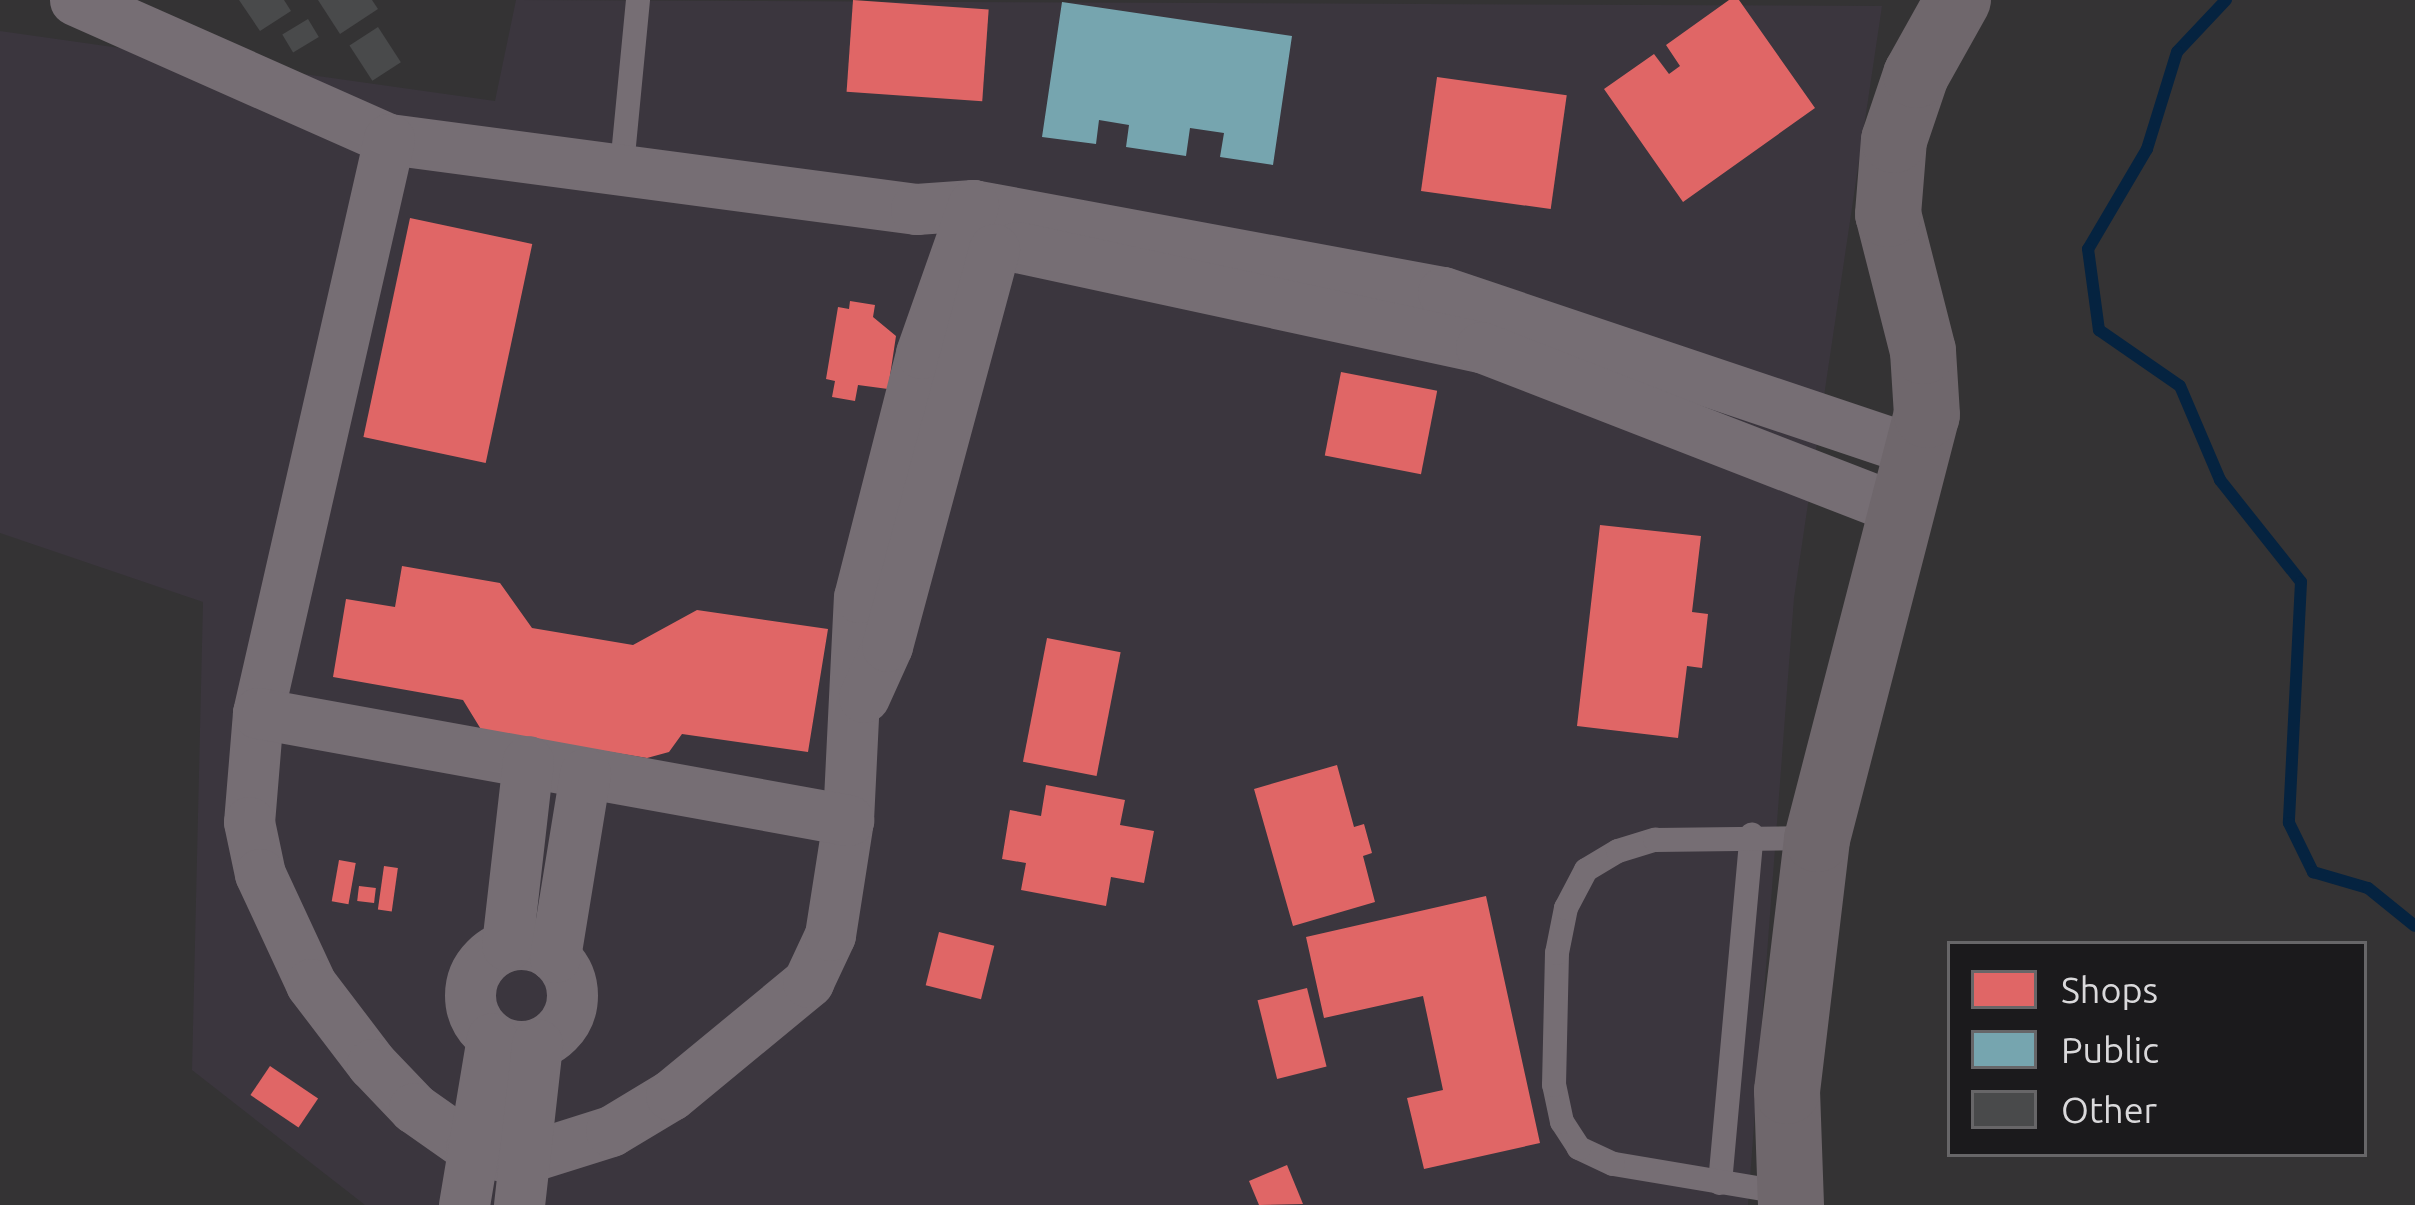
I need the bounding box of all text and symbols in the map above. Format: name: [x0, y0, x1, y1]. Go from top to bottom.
legend: [1947, 941, 2367, 1157]
text: Shops: [2061, 969, 2158, 1010]
text: Public: [2061, 1029, 2159, 1070]
text: Other: [2061, 1089, 2157, 1130]

